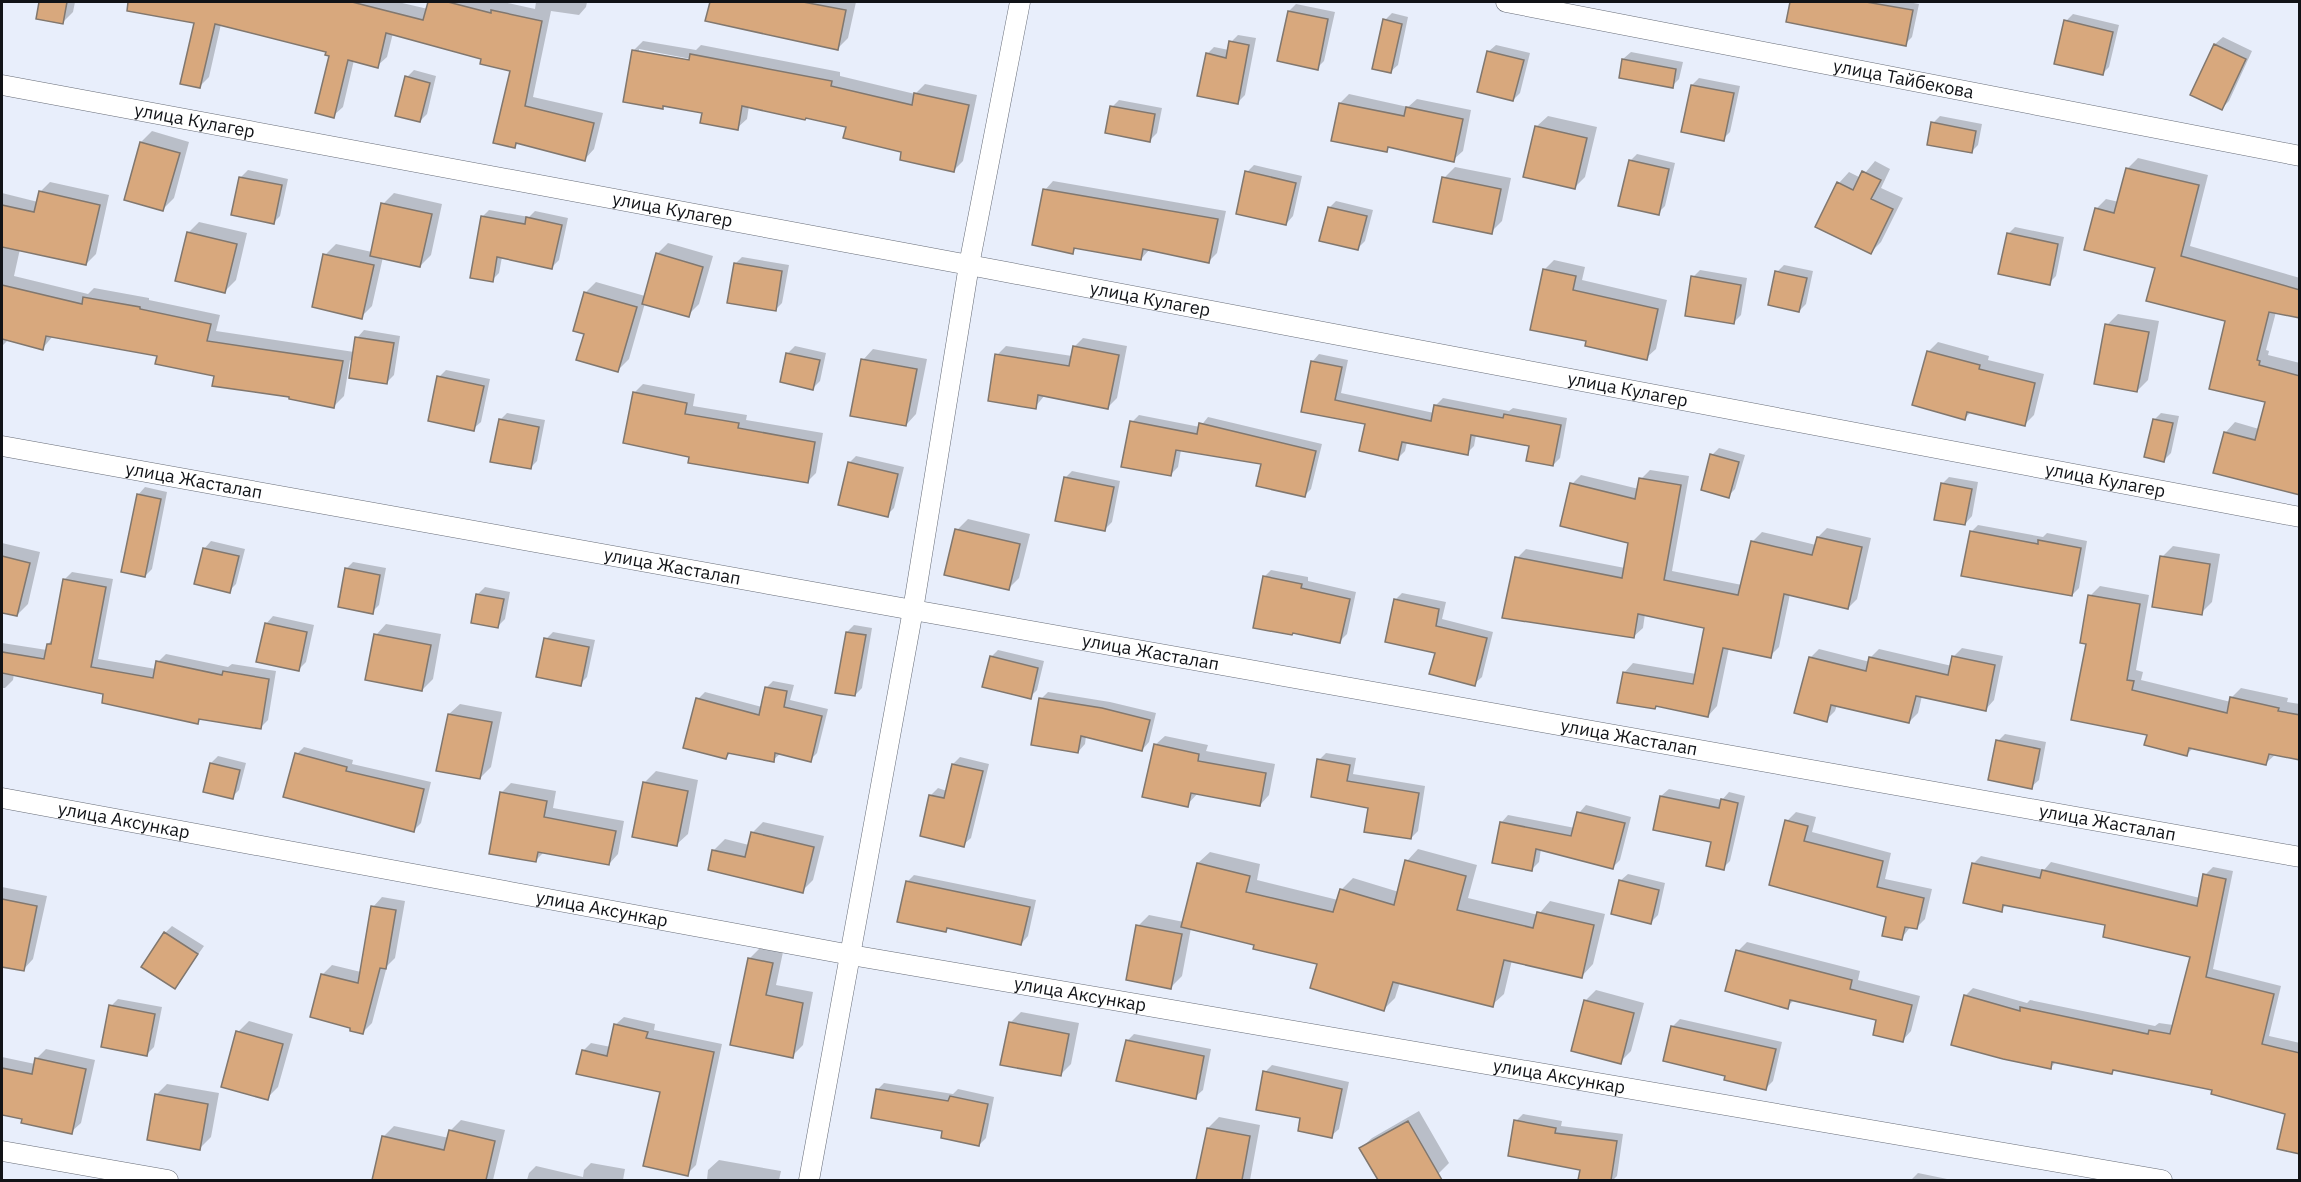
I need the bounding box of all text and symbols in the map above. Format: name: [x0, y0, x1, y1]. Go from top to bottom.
street label: улица Тайбекова: [1831, 54, 1976, 104]
street label: улица Кулагер: [133, 98, 257, 143]
street label: улица Кулагер: [611, 187, 735, 232]
street label: улица Кулагер: [1088, 276, 1212, 321]
street label: улица Кулагер: [1566, 367, 1690, 412]
street label: улица Жасталап: [124, 456, 264, 504]
street label: улица Кулагер: [2043, 457, 2167, 502]
street label: улица Жасталап: [602, 543, 743, 590]
street label: улица Жасталап: [1080, 628, 1221, 675]
street label: улица Жасталап: [1559, 714, 1699, 761]
street label: улица Аксункар: [56, 797, 192, 844]
street label: улица Жасталап: [2037, 799, 2178, 846]
street label: улица Аксункар: [534, 885, 670, 932]
street label: улица Аксункар: [1012, 971, 1148, 1016]
street label: улица Аксункар: [1491, 1053, 1627, 1099]

